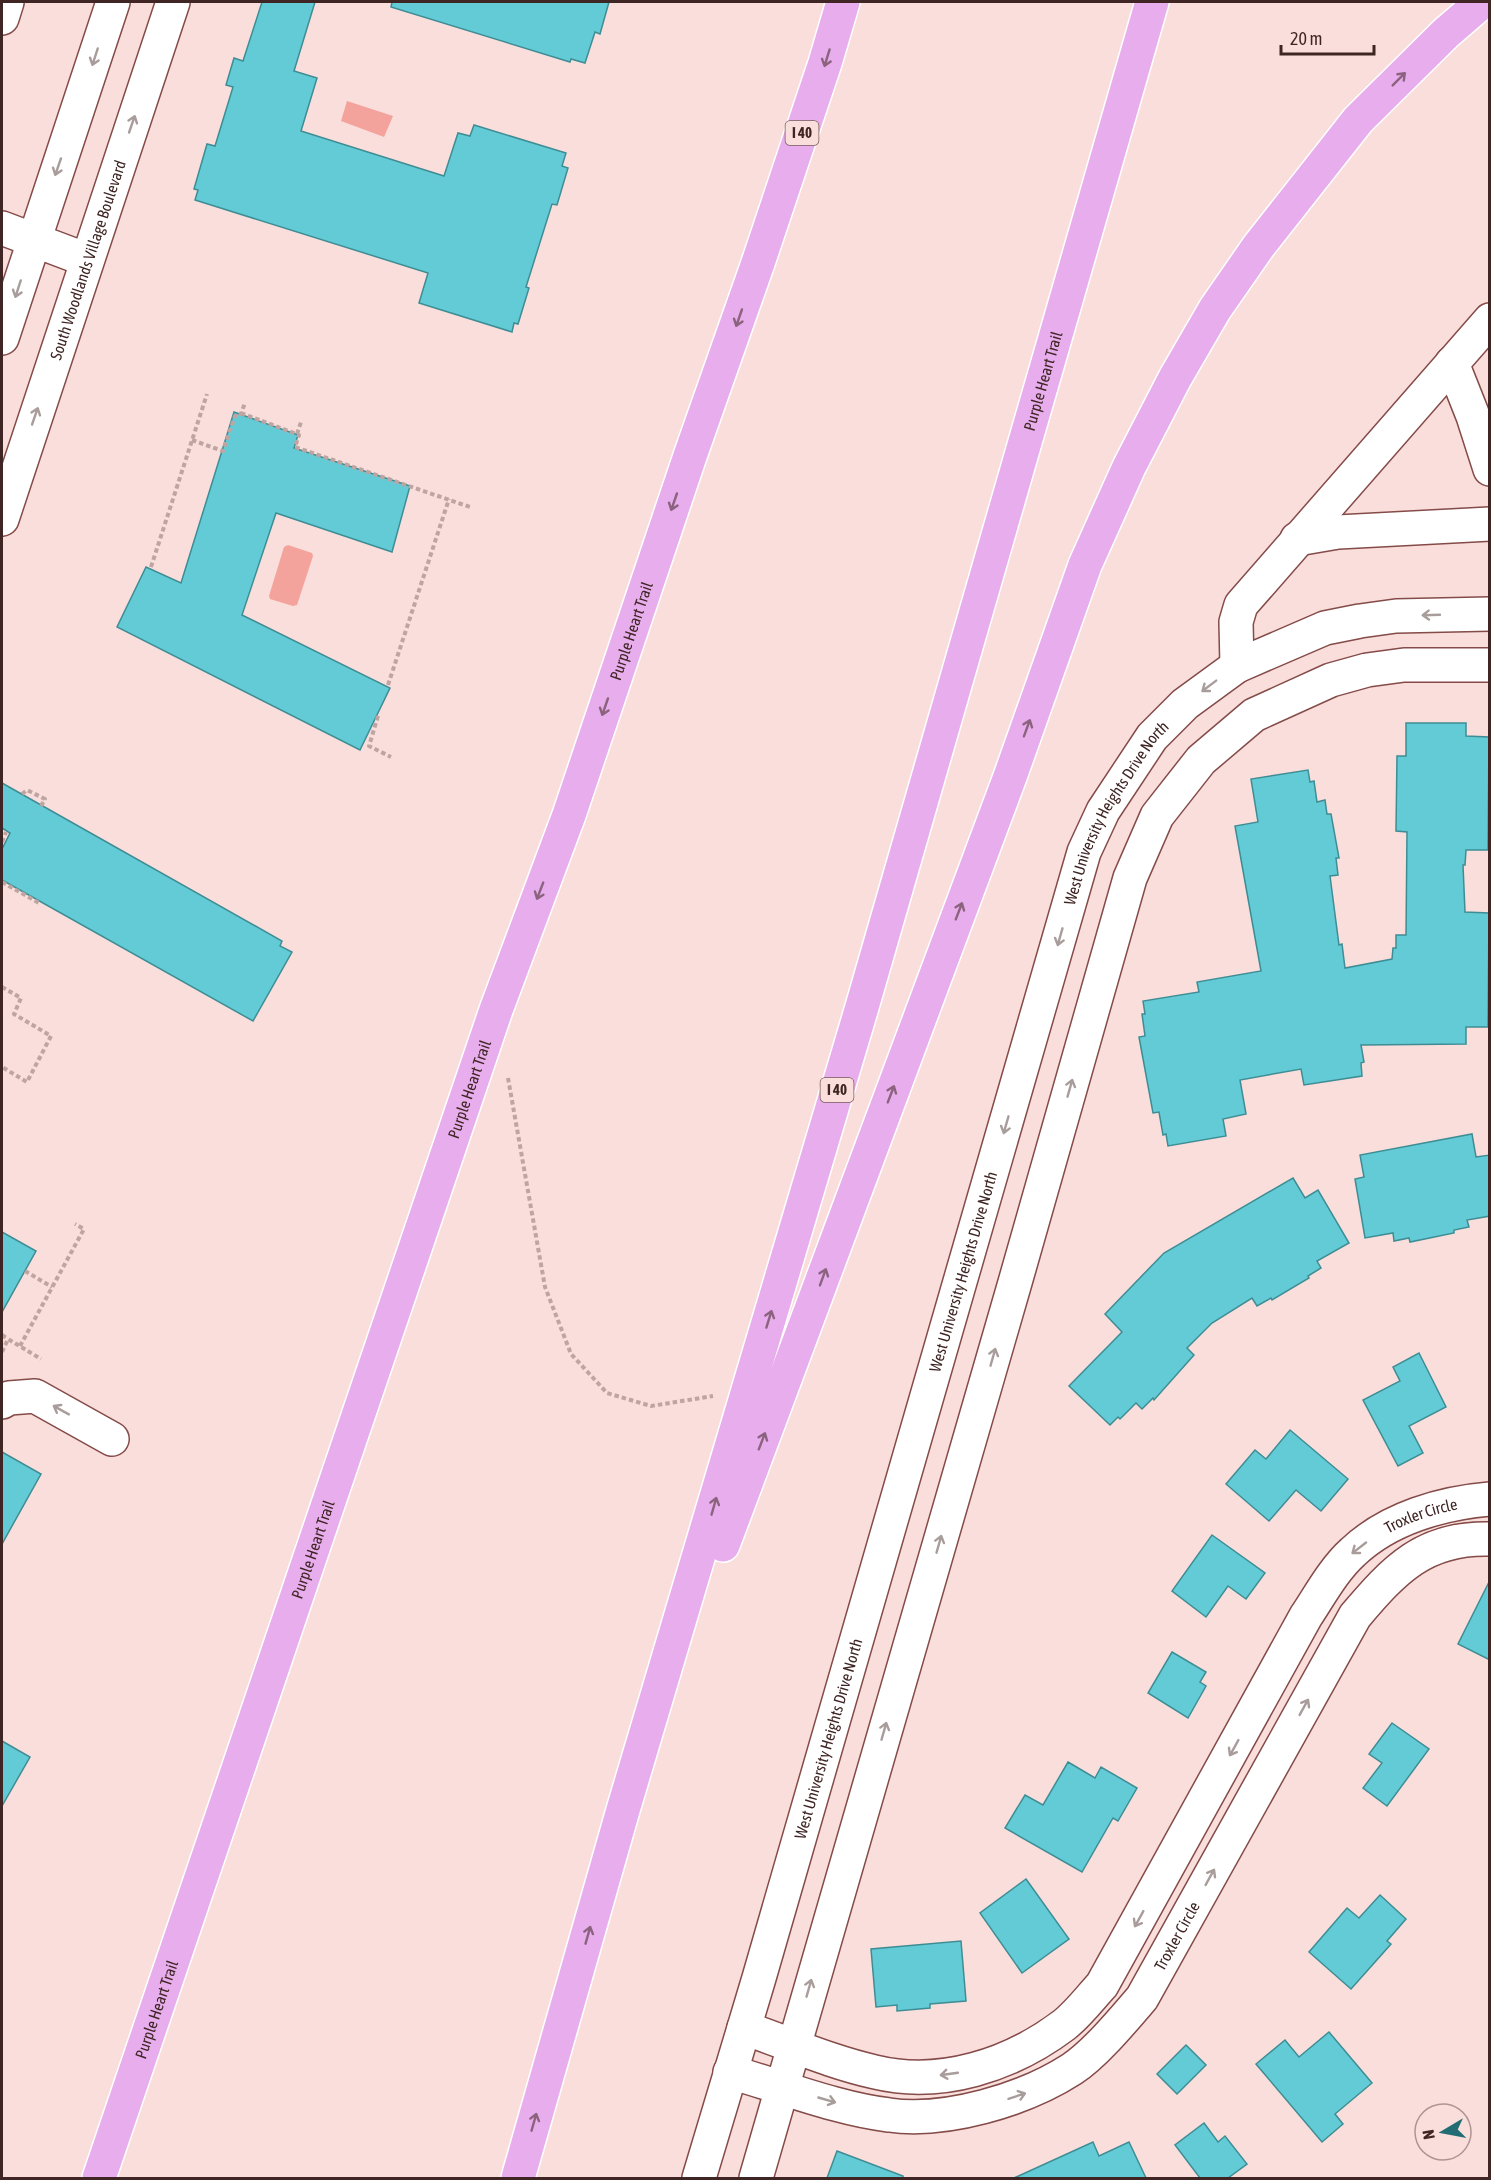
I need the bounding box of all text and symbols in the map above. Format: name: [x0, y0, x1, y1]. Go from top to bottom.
scale bar: [1281, 18, 1374, 56]
text: 20 m: [1290, 28, 1322, 49]
one-way arrow: [89, 47, 100, 66]
one-way arrow: [821, 48, 832, 67]
one-way arrow: [1392, 72, 1407, 86]
one-way arrow: [127, 115, 138, 134]
road number: I 40: [786, 121, 818, 145]
one-way arrow: [52, 157, 63, 176]
street label: South Woodlands Village Boulevard: [46, 158, 129, 362]
one-way arrow: [11, 279, 22, 298]
one-way arrow: [732, 308, 743, 327]
street label: Purple Heart Trail: [1020, 328, 1066, 433]
one-way arrow: [30, 407, 41, 426]
one-way arrow: [668, 492, 679, 511]
street label: Purple Heart Trail: [606, 579, 656, 683]
one-way arrow: [1422, 609, 1442, 621]
one-way arrow: [1202, 680, 1218, 692]
one-way arrow: [599, 697, 610, 716]
street label: West University Heights Drive North: [1060, 717, 1172, 907]
one-way arrow: [1022, 719, 1033, 738]
one-way arrow: [534, 881, 545, 899]
one-way arrow: [955, 902, 966, 921]
one-way arrow: [1053, 928, 1065, 947]
street label: Purple Heart Trail: [444, 1037, 494, 1141]
road number: I 40: [820, 1078, 854, 1102]
one-way arrow: [1065, 1079, 1076, 1098]
one-way arrow: [886, 1085, 897, 1104]
one-way arrow: [1000, 1115, 1011, 1134]
street label: West University Heights Drive North: [925, 1169, 1000, 1374]
one-way arrow: [818, 1268, 829, 1286]
one-way arrow: [764, 1310, 775, 1329]
one-way arrow: [988, 1348, 999, 1367]
one-way arrow: [53, 1404, 70, 1416]
one-way arrow: [757, 1432, 768, 1451]
street label: Troxler Circle: [1381, 1495, 1459, 1536]
street label: Purple Heart Trail: [288, 1497, 338, 1601]
one-way arrow: [709, 1497, 720, 1516]
one-way arrow: [934, 1535, 945, 1554]
one-way arrow: [1351, 1542, 1367, 1555]
street label: West University Heights Drive North: [791, 1636, 866, 1841]
one-way arrow: [1299, 1698, 1311, 1715]
one-way arrow: [879, 1722, 890, 1741]
one-way arrow: [1227, 1739, 1239, 1756]
one-way arrow: [1204, 1869, 1216, 1886]
street label: Troxler Circle: [1150, 1898, 1203, 1973]
one-way arrow: [1132, 1910, 1144, 1927]
one-way arrow: [582, 1926, 594, 1945]
street label: Purple Heart Trail: [131, 1957, 182, 2061]
one-way arrow: [804, 1979, 815, 1998]
one-way arrow: [939, 2069, 959, 2080]
one-way arrow: [1007, 2090, 1026, 2101]
one-way arrow: [817, 2095, 836, 2106]
north arrow: [1413, 2102, 1473, 2162]
one-way arrow: [529, 2113, 540, 2132]
text: N: [1419, 2128, 1438, 2141]

